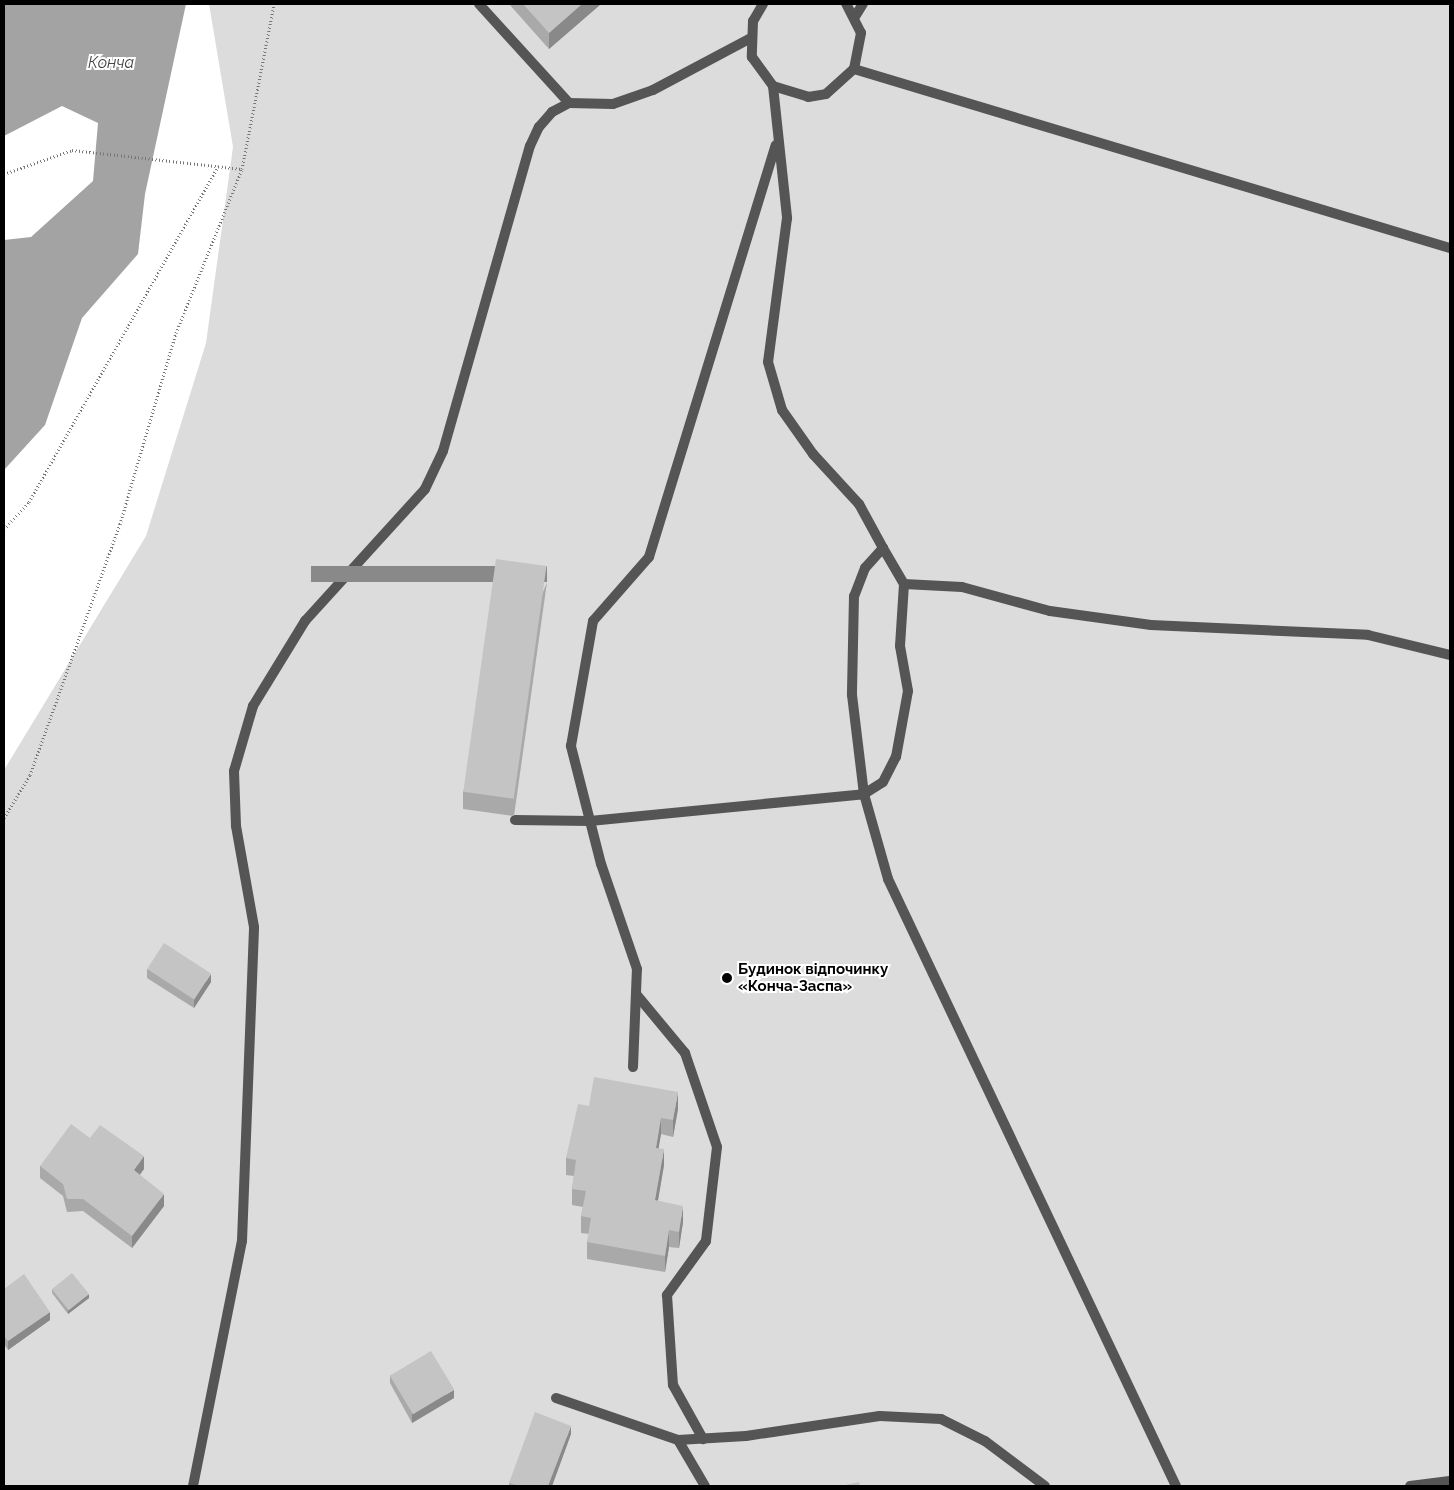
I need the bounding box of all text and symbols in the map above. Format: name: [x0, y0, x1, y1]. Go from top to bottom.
water label: Конча: [88, 53, 134, 73]
place label: Будинок відпочинку «Конча-Заспа»: [738, 960, 888, 995]
marker: Будинок відпочинку «Конча-Заспа»: [720, 971, 734, 985]

